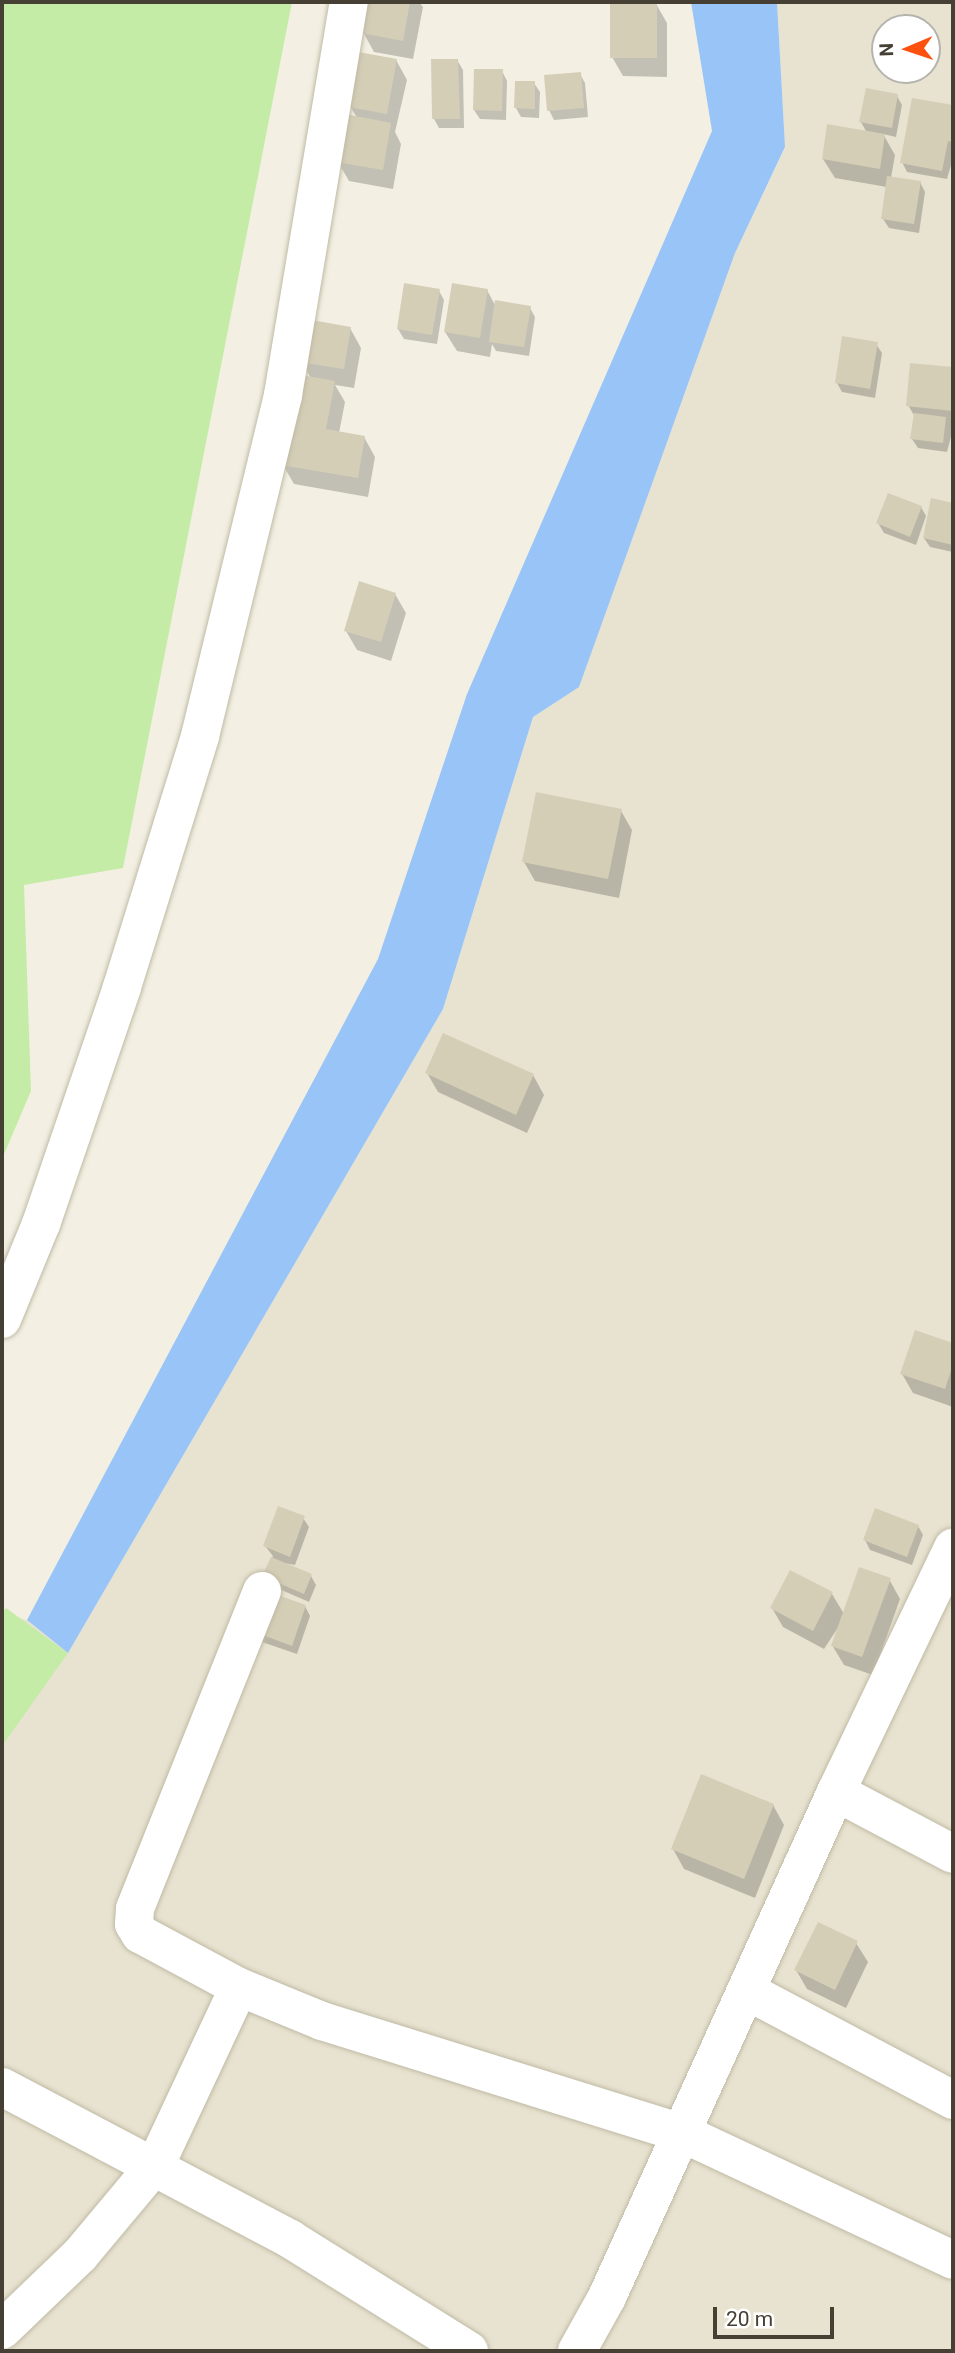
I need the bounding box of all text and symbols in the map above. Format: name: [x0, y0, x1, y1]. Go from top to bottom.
north arrow: [871, 14, 941, 84]
text: N: [875, 43, 898, 57]
scale bar: [717, 2294, 838, 2338]
text: 20 m: [726, 2307, 773, 2331]

